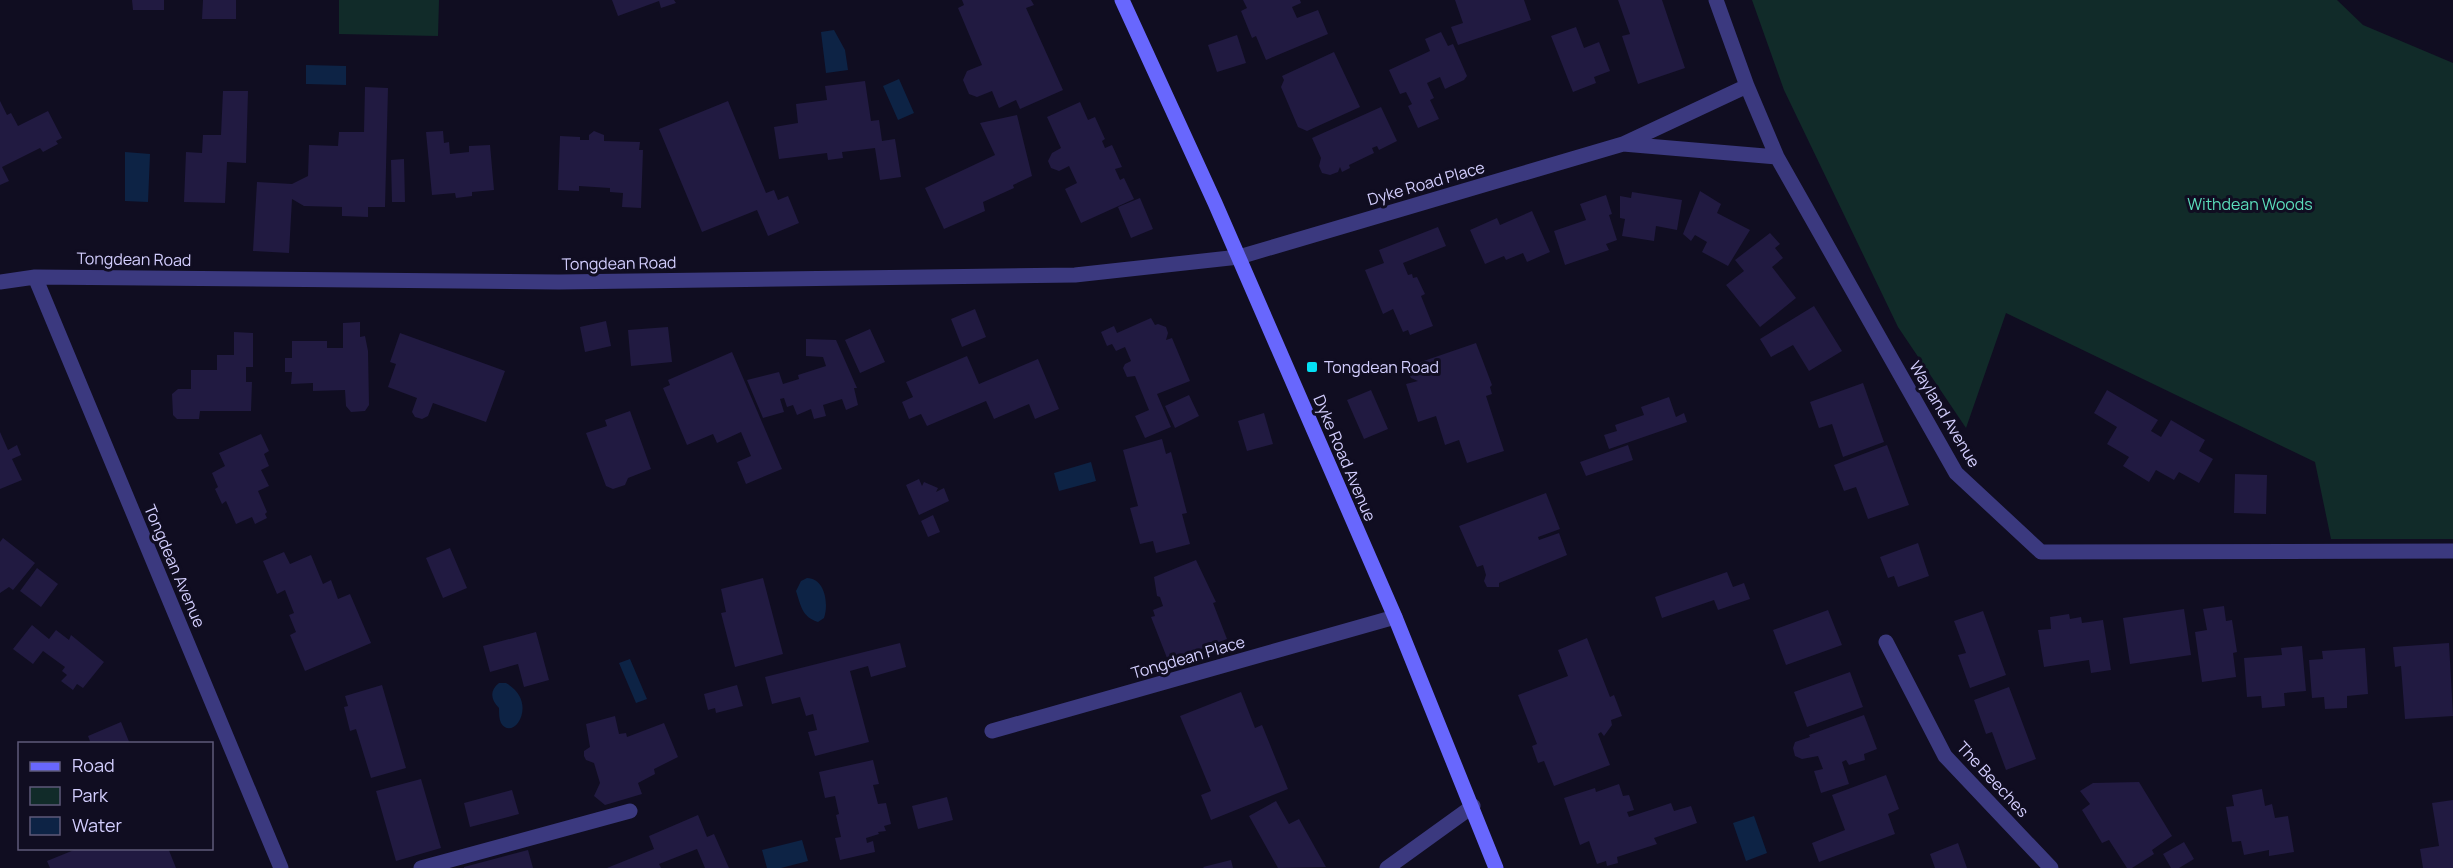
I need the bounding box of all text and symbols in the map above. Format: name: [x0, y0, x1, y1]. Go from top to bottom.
street label: Dyke Road Place: [1365, 156, 1487, 210]
park label: Withdean Woods: [2187, 193, 2313, 215]
street label: Tongdean Road: [76, 247, 192, 271]
street label: Tongdean Road: [561, 251, 677, 275]
place label: Tongdean Road: [1324, 356, 1439, 378]
street label: Wayland Avenue: [1905, 357, 1985, 471]
marker: Tongdean Road: [1305, 360, 1319, 374]
street label: Dyke Road Avenue: [1308, 391, 1382, 525]
street label: Tongdean Avenue: [139, 501, 211, 631]
street label: Tongdean Place: [1129, 630, 1247, 684]
street label: The Beeches: [1952, 736, 2034, 822]
legend: [18, 742, 213, 850]
text: Road: [72, 753, 115, 777]
text: Park: [72, 783, 109, 807]
text: Water: [72, 813, 122, 837]

